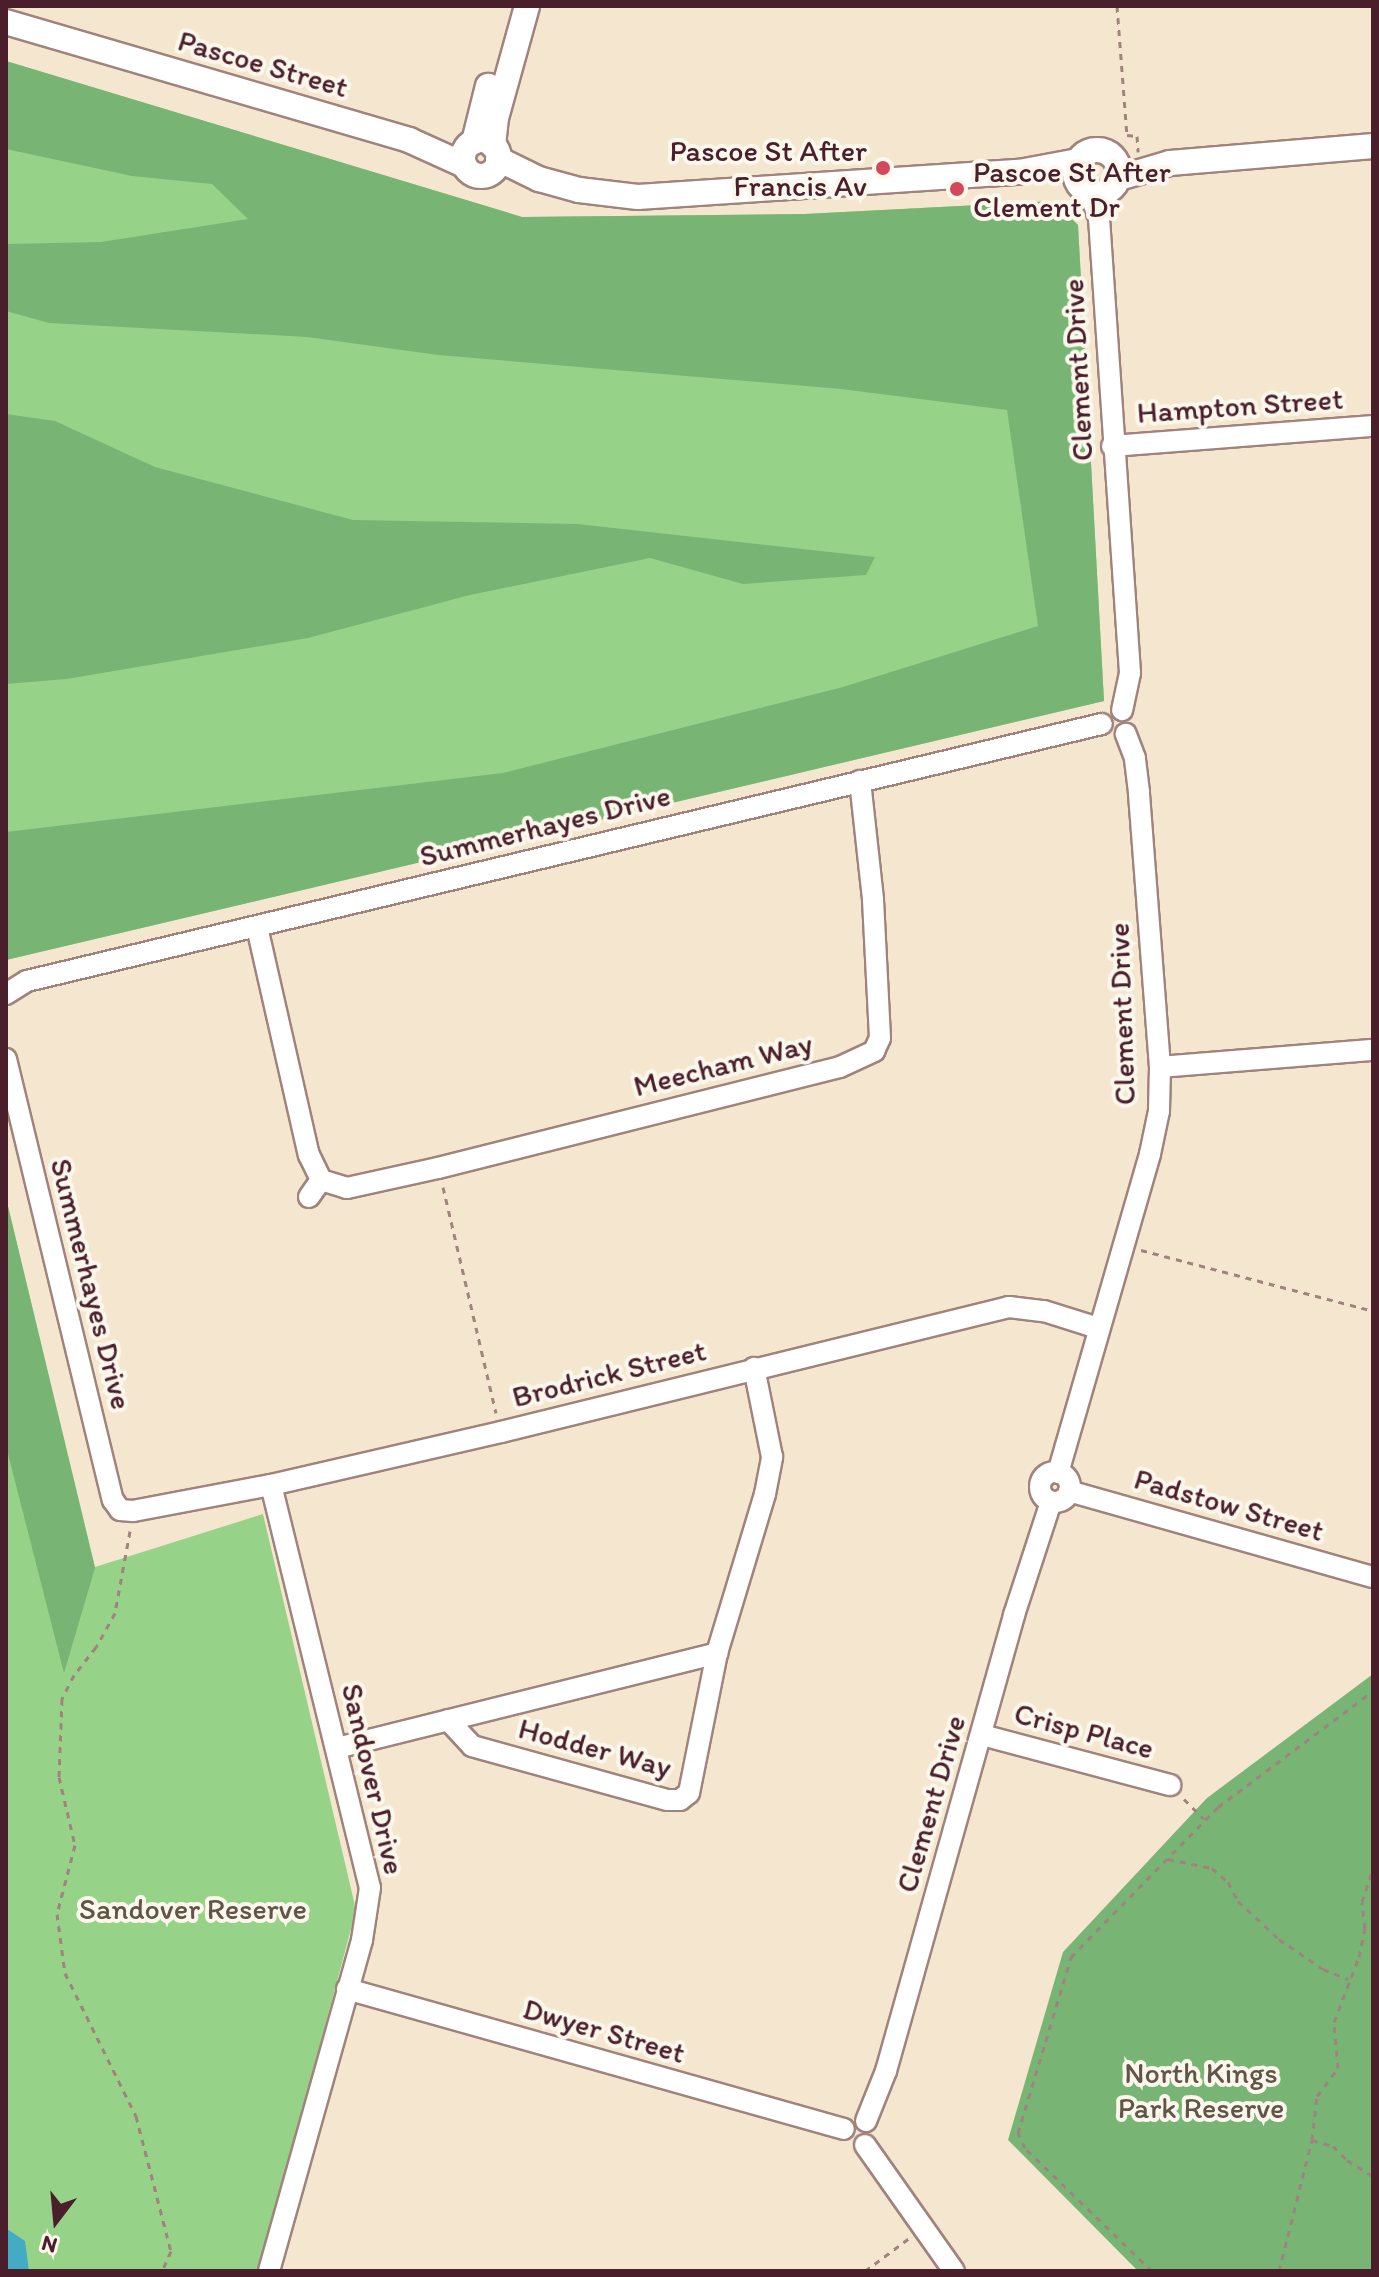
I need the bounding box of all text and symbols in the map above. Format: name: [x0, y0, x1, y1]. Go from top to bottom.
street label: Pascoe Street: [174, 23, 352, 105]
place label: Pascoe St After Francis Av: [669, 133, 867, 204]
place label: Pascoe St After Clement Dr: [973, 154, 1171, 224]
marker: Pascoe St After Francis Av: [874, 159, 892, 177]
marker: Pascoe St After Clement Dr: [948, 180, 966, 198]
street label: Clement Drive: [1055, 278, 1101, 462]
street label: Hampton Street: [1136, 381, 1344, 431]
street label: Summerhayes Drive: [416, 777, 674, 875]
street label: Clement Drive: [1101, 922, 1143, 1106]
street label: Meecham Way: [630, 1025, 816, 1105]
street label: Summerhayes Drive: [42, 1155, 140, 1413]
street label: Brodrick Street: [509, 1333, 709, 1415]
street label: Padstow Street: [1130, 1461, 1328, 1549]
street label: Sandover Drive: [333, 1680, 413, 1878]
street label: Crisp Place: [1010, 1695, 1158, 1767]
street label: Hodder Way: [515, 1710, 675, 1786]
street label: Clement Drive: [888, 1711, 974, 1897]
park label: Sandover Reserve: [79, 1891, 307, 1927]
street label: Dwyer Street: [519, 1991, 689, 2071]
park label: North Kings Park Reserve: [1118, 2055, 1284, 2126]
north arrow: [16, 2181, 96, 2261]
text: N: [38, 2230, 60, 2260]

